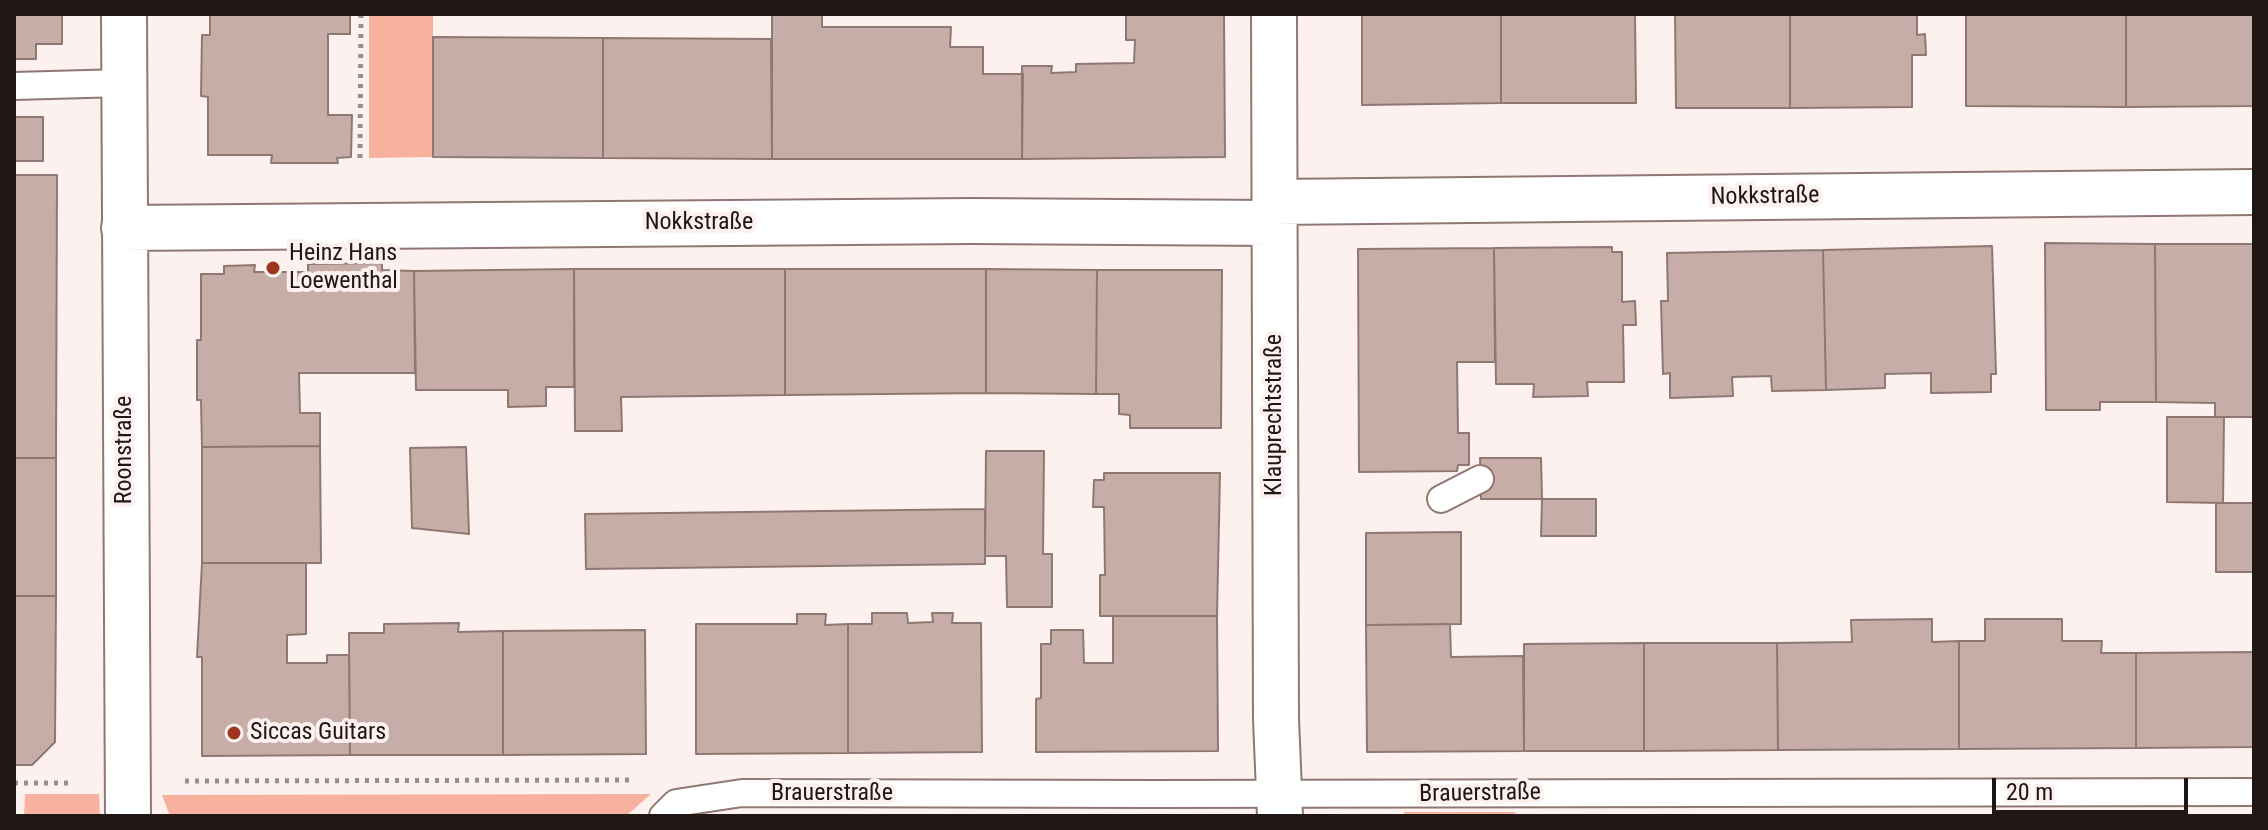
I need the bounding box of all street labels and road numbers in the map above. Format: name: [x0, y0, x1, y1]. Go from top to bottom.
street label: Nokkstraße: [1710, 182, 1820, 212]
street label: Nokkstraße: [645, 209, 753, 237]
street label: Klauprechtstraße: [1261, 334, 1289, 496]
street label: Roonstraße: [111, 396, 139, 504]
street label: Brauerstraße: [1419, 779, 1541, 809]
street label: Brauerstraße: [771, 780, 893, 808]

